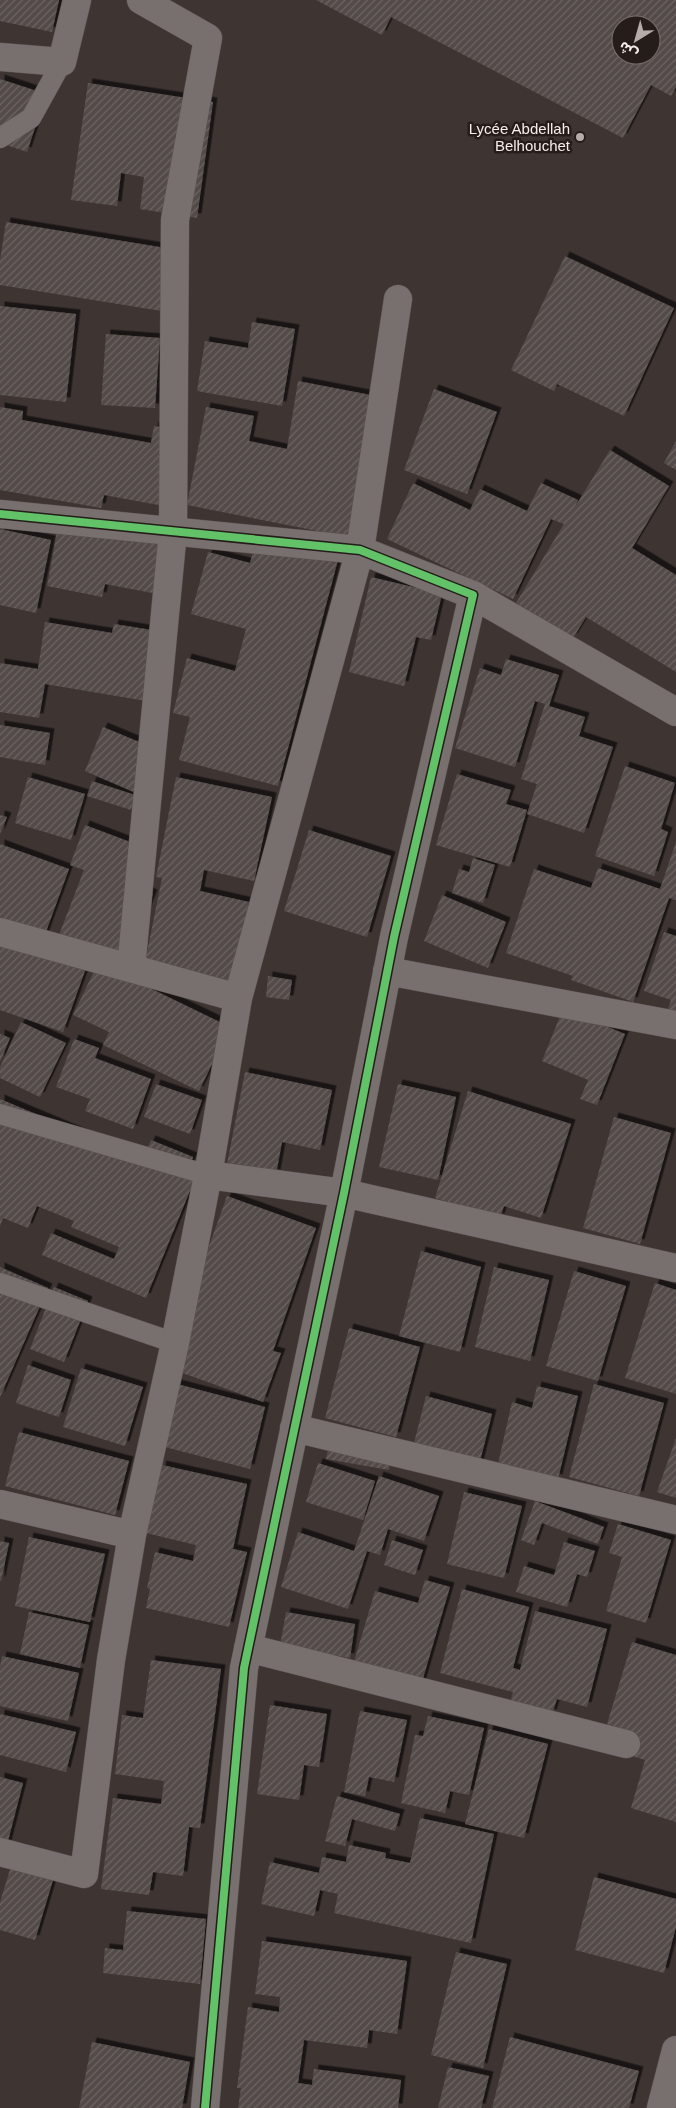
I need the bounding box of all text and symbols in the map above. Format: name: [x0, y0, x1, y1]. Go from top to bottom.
north arrow: [611, 15, 661, 65]
text: ش: [616, 38, 641, 63]
place label: Lycée Abdellah Belhouchet: [469, 120, 571, 154]
marker: Lycée Abdellah Belhouchet: [574, 131, 586, 143]

